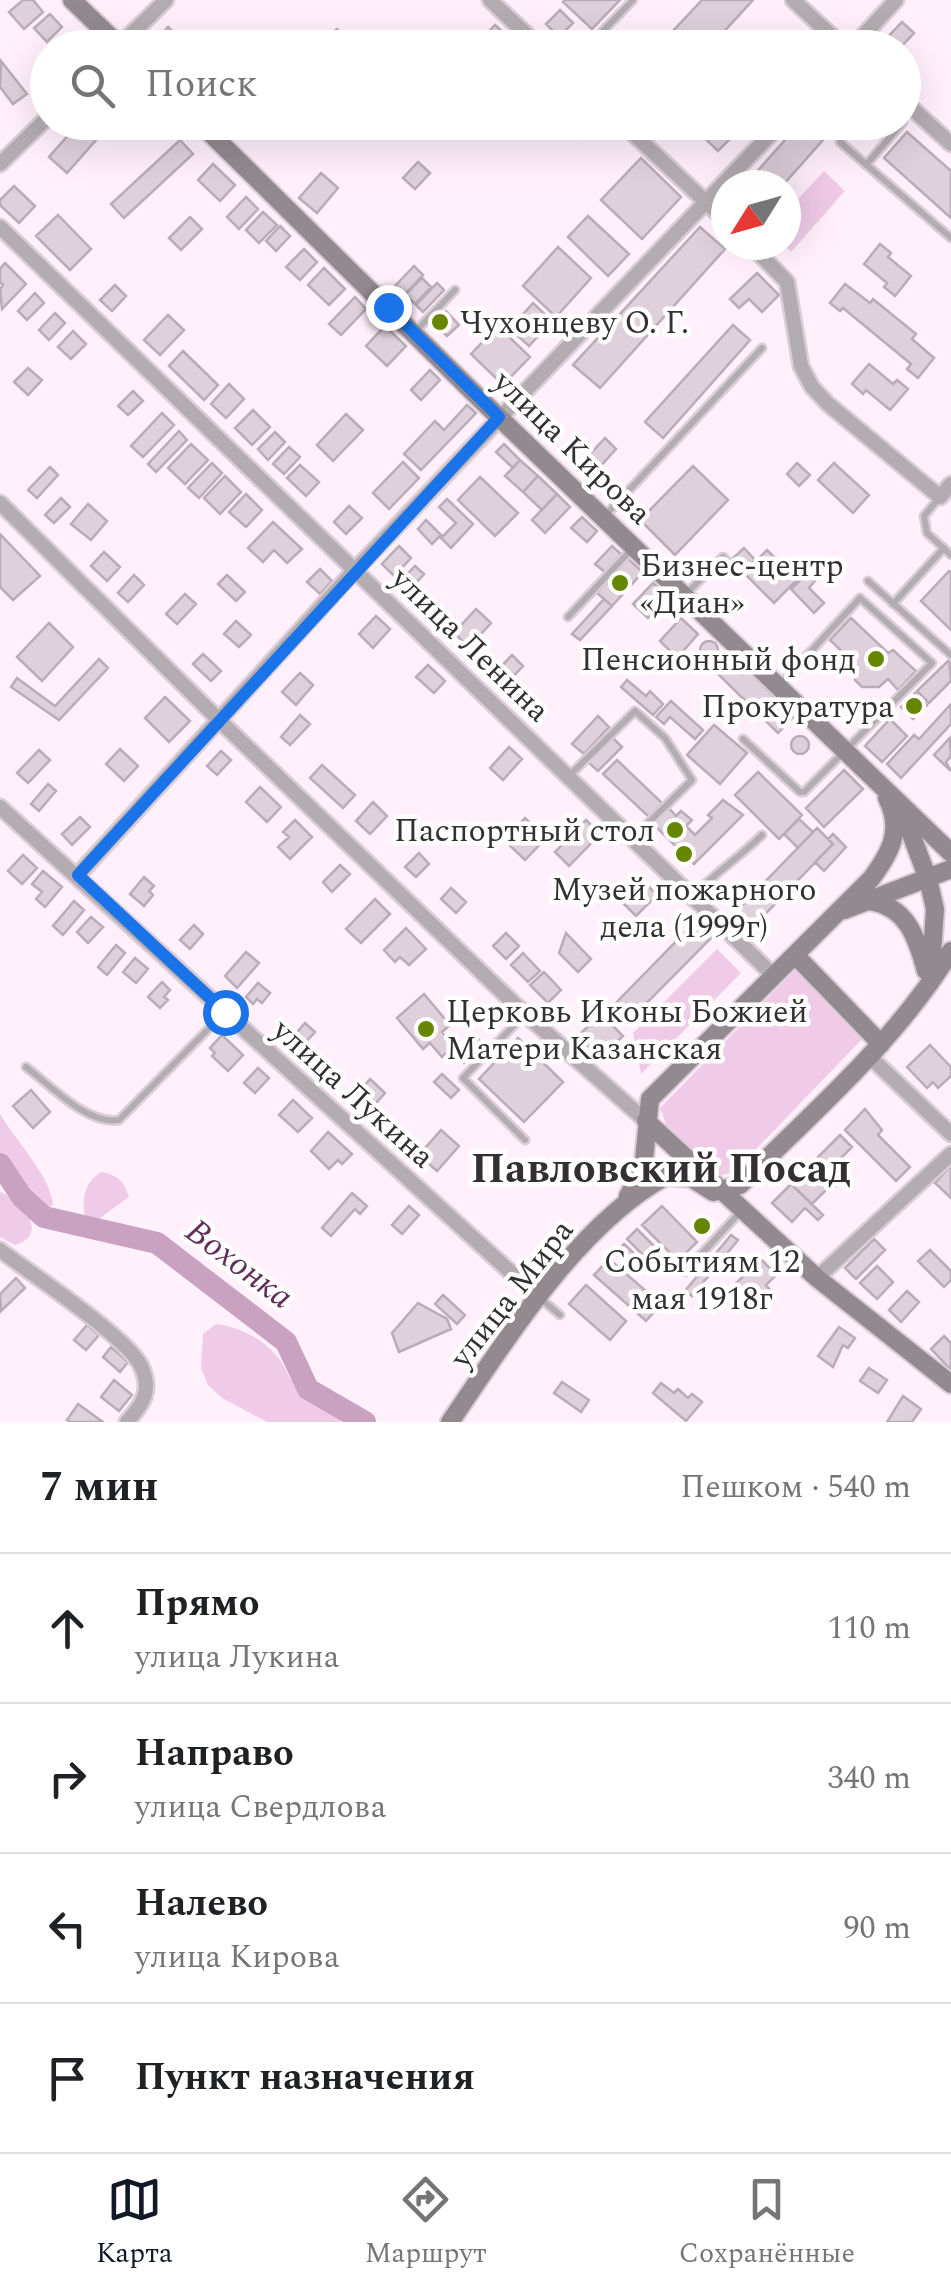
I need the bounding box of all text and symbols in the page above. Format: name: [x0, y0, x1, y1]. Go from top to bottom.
search box: [30, 30, 921, 140]
text: Поиск: [145, 56, 257, 114]
icon: search: [65, 58, 120, 113]
north arrow: [711, 170, 801, 260]
route end: [366, 285, 412, 331]
place label: Чухонцеву О. Г.: [460, 299, 689, 348]
marker: Чухонцеву О. Г.: [429, 311, 451, 333]
street label: улица Кирова: [481, 359, 663, 537]
place label: Бизнес-центр «Диан»: [640, 542, 844, 628]
street label: улица Ленина: [378, 555, 561, 734]
marker: Бизнес-центр «Диан»: [609, 572, 631, 594]
place label: Пенсионный фонд: [581, 636, 856, 685]
marker: Пенсионный фонд: [865, 648, 887, 670]
place label: Прокуратура: [701, 683, 894, 732]
marker: Прокуратура: [903, 695, 925, 717]
place label: Паспортный стол: [394, 807, 655, 856]
marker: Паспортный стол: [664, 819, 686, 841]
marker: Музей пожарного дела (1999г): [673, 843, 695, 865]
place label: Музей пожарного дела (1999г): [552, 866, 816, 952]
place label: Церковь Иконы Божией Матери Казанская: [446, 988, 808, 1074]
route start: [203, 990, 249, 1036]
street label: улица Лукина: [260, 1007, 446, 1181]
marker: Церковь Иконы Божией Матери Казанская: [415, 1018, 437, 1040]
district label: Павловский Посад: [471, 1138, 851, 1201]
water label: Вохонка: [174, 1206, 305, 1323]
street label: улица Мира: [437, 1208, 587, 1380]
marker: Событиям 12 мая 1918г: [691, 1215, 713, 1237]
place label: Событиям 12 мая 1918г: [604, 1238, 800, 1324]
text: 7 мин: [40, 1456, 158, 1519]
text: Пешком · 540 m: [680, 1463, 911, 1512]
text: Прямо: [135, 1575, 260, 1633]
icon: ahead: [40, 1601, 95, 1656]
text: 110 m: [827, 1604, 911, 1653]
text: улица Лукина: [135, 1633, 339, 1682]
text: Направо: [135, 1725, 294, 1783]
icon: right: [40, 1751, 95, 1806]
text: 340 m: [827, 1754, 911, 1803]
text: улица Свердлова: [135, 1783, 386, 1832]
text: Налево: [135, 1875, 268, 1933]
icon: left: [40, 1901, 95, 1956]
text: 90 m: [843, 1904, 911, 1953]
text: улица Кирова: [135, 1933, 340, 1982]
text: Пункт назначения: [135, 2049, 475, 2107]
icon: arrive: [40, 2051, 95, 2106]
tab: Карта: [96, 2172, 173, 2275]
tab: Маршрут: [365, 2172, 487, 2275]
tab: Сохранённые: [679, 2172, 855, 2275]

